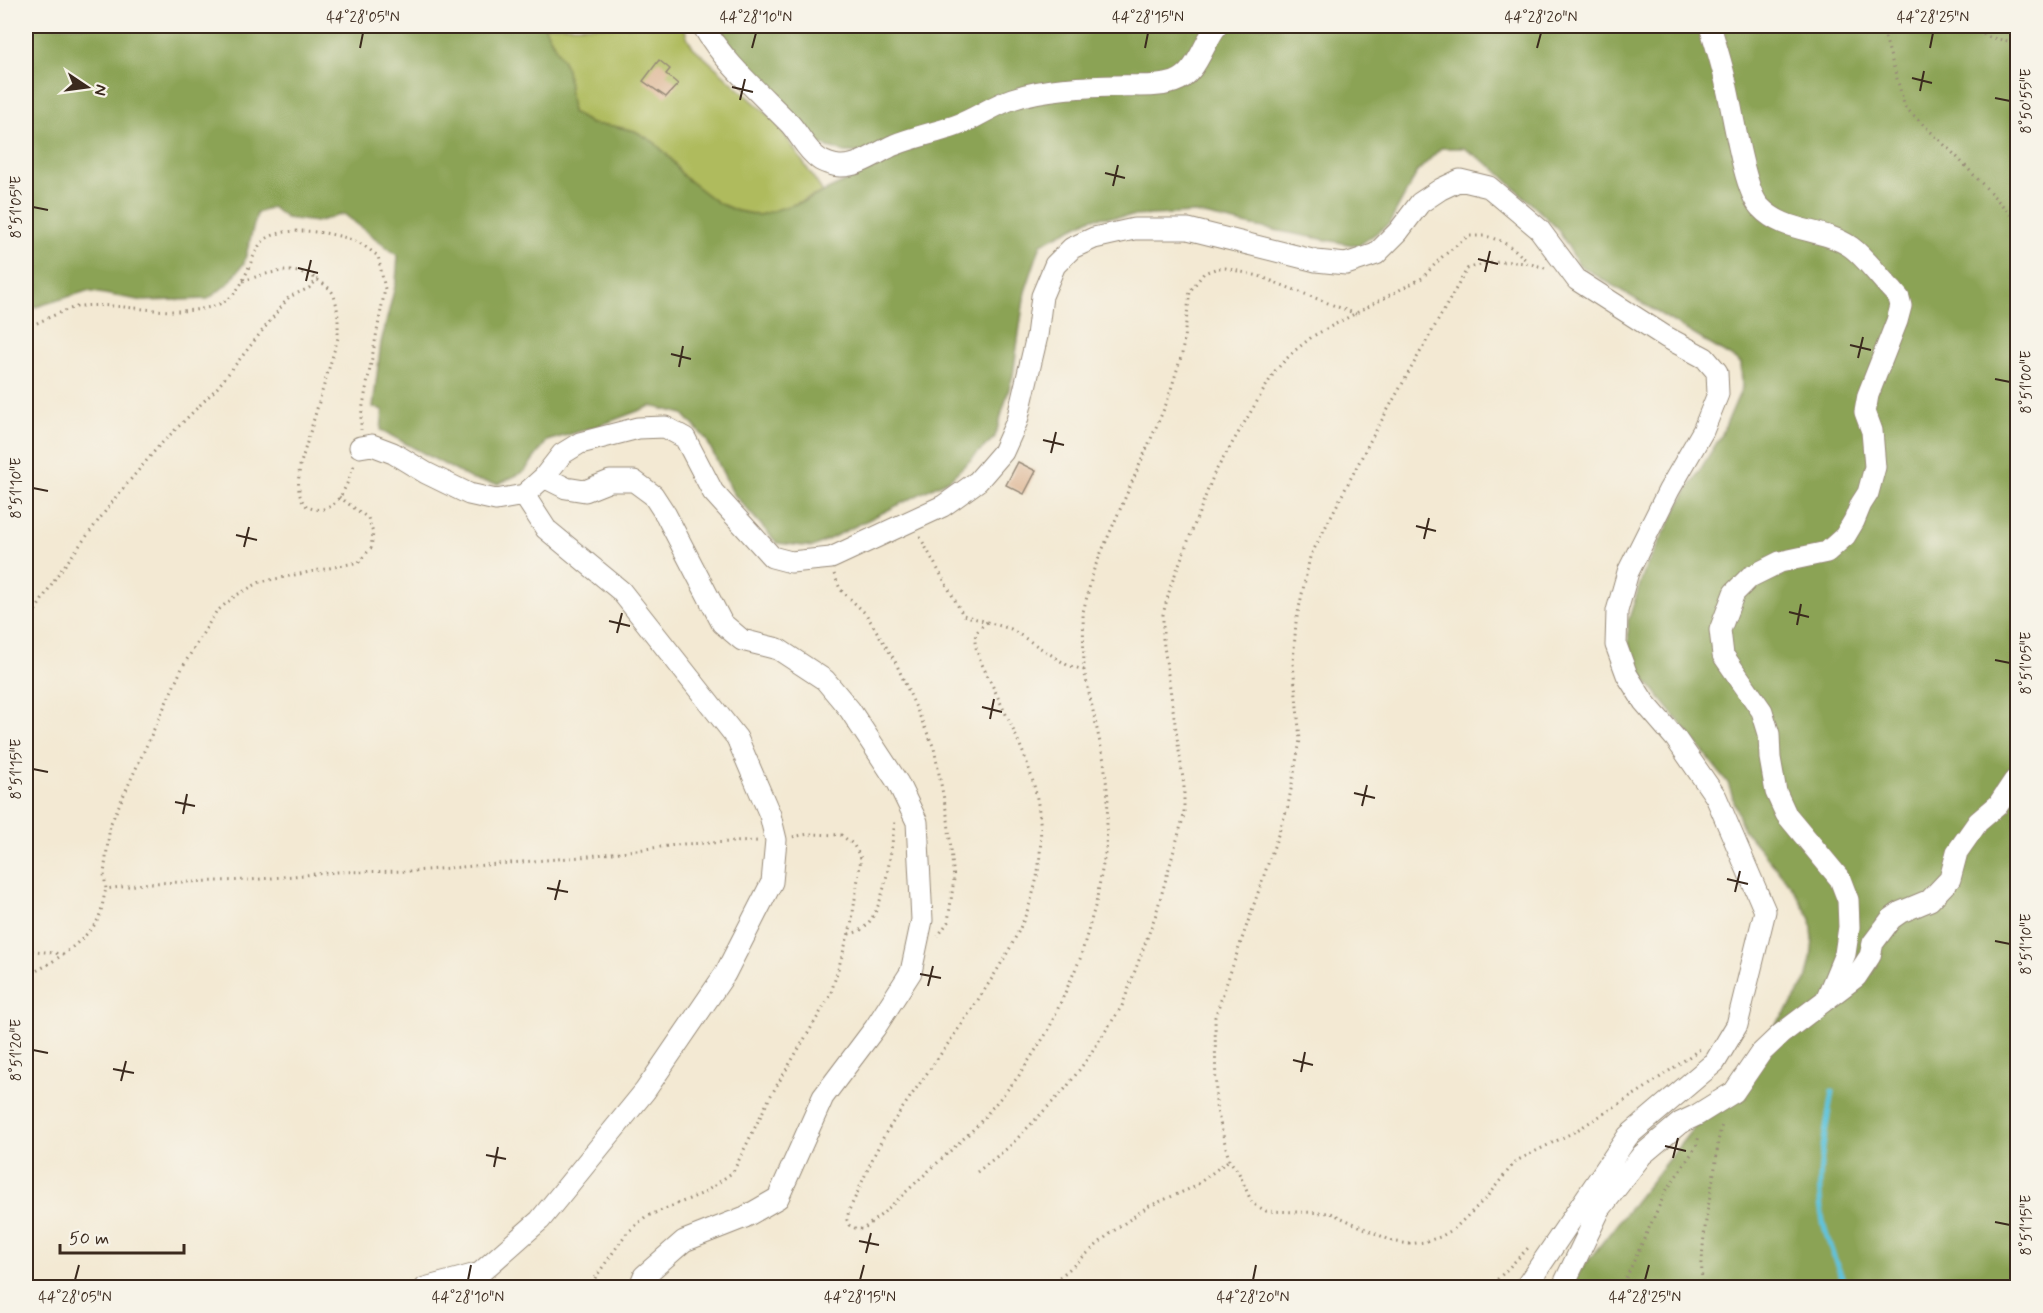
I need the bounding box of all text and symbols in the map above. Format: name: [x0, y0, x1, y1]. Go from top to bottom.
text: 44°28'05"N: [326, 8, 400, 28]
text: 44°28'10"N: [720, 8, 792, 28]
text: 44°28'15"N: [1112, 8, 1184, 28]
text: 44°28'20"N: [1504, 8, 1578, 28]
text: 44°28'25"N: [1897, 8, 1969, 28]
north arrow: [57, 57, 117, 117]
text: 8°50'55"E: [2017, 68, 2037, 134]
text: N: [89, 82, 112, 98]
text: 8°51'05"E: [7, 175, 27, 238]
text: 8°51'00"E: [2017, 350, 2037, 414]
text: 8°51'10"E: [7, 457, 27, 519]
text: 8°51'05"E: [2017, 631, 2037, 694]
text: 8°51'15"E: [7, 738, 27, 800]
text: 8°51'10"E: [2017, 913, 2037, 975]
text: 8°51'20"E: [7, 1019, 27, 1081]
text: 8°51'15"E: [2017, 1194, 2037, 1256]
scale bar: [60, 1217, 184, 1255]
text: 50 m: [69, 1227, 109, 1251]
text: 44°28'05"N: [38, 1288, 112, 1308]
text: 44°28'10"N: [432, 1288, 504, 1308]
text: 44°28'15"N: [824, 1288, 896, 1308]
text: 44°28'20"N: [1216, 1288, 1290, 1308]
text: 44°28'25"N: [1609, 1288, 1681, 1308]

